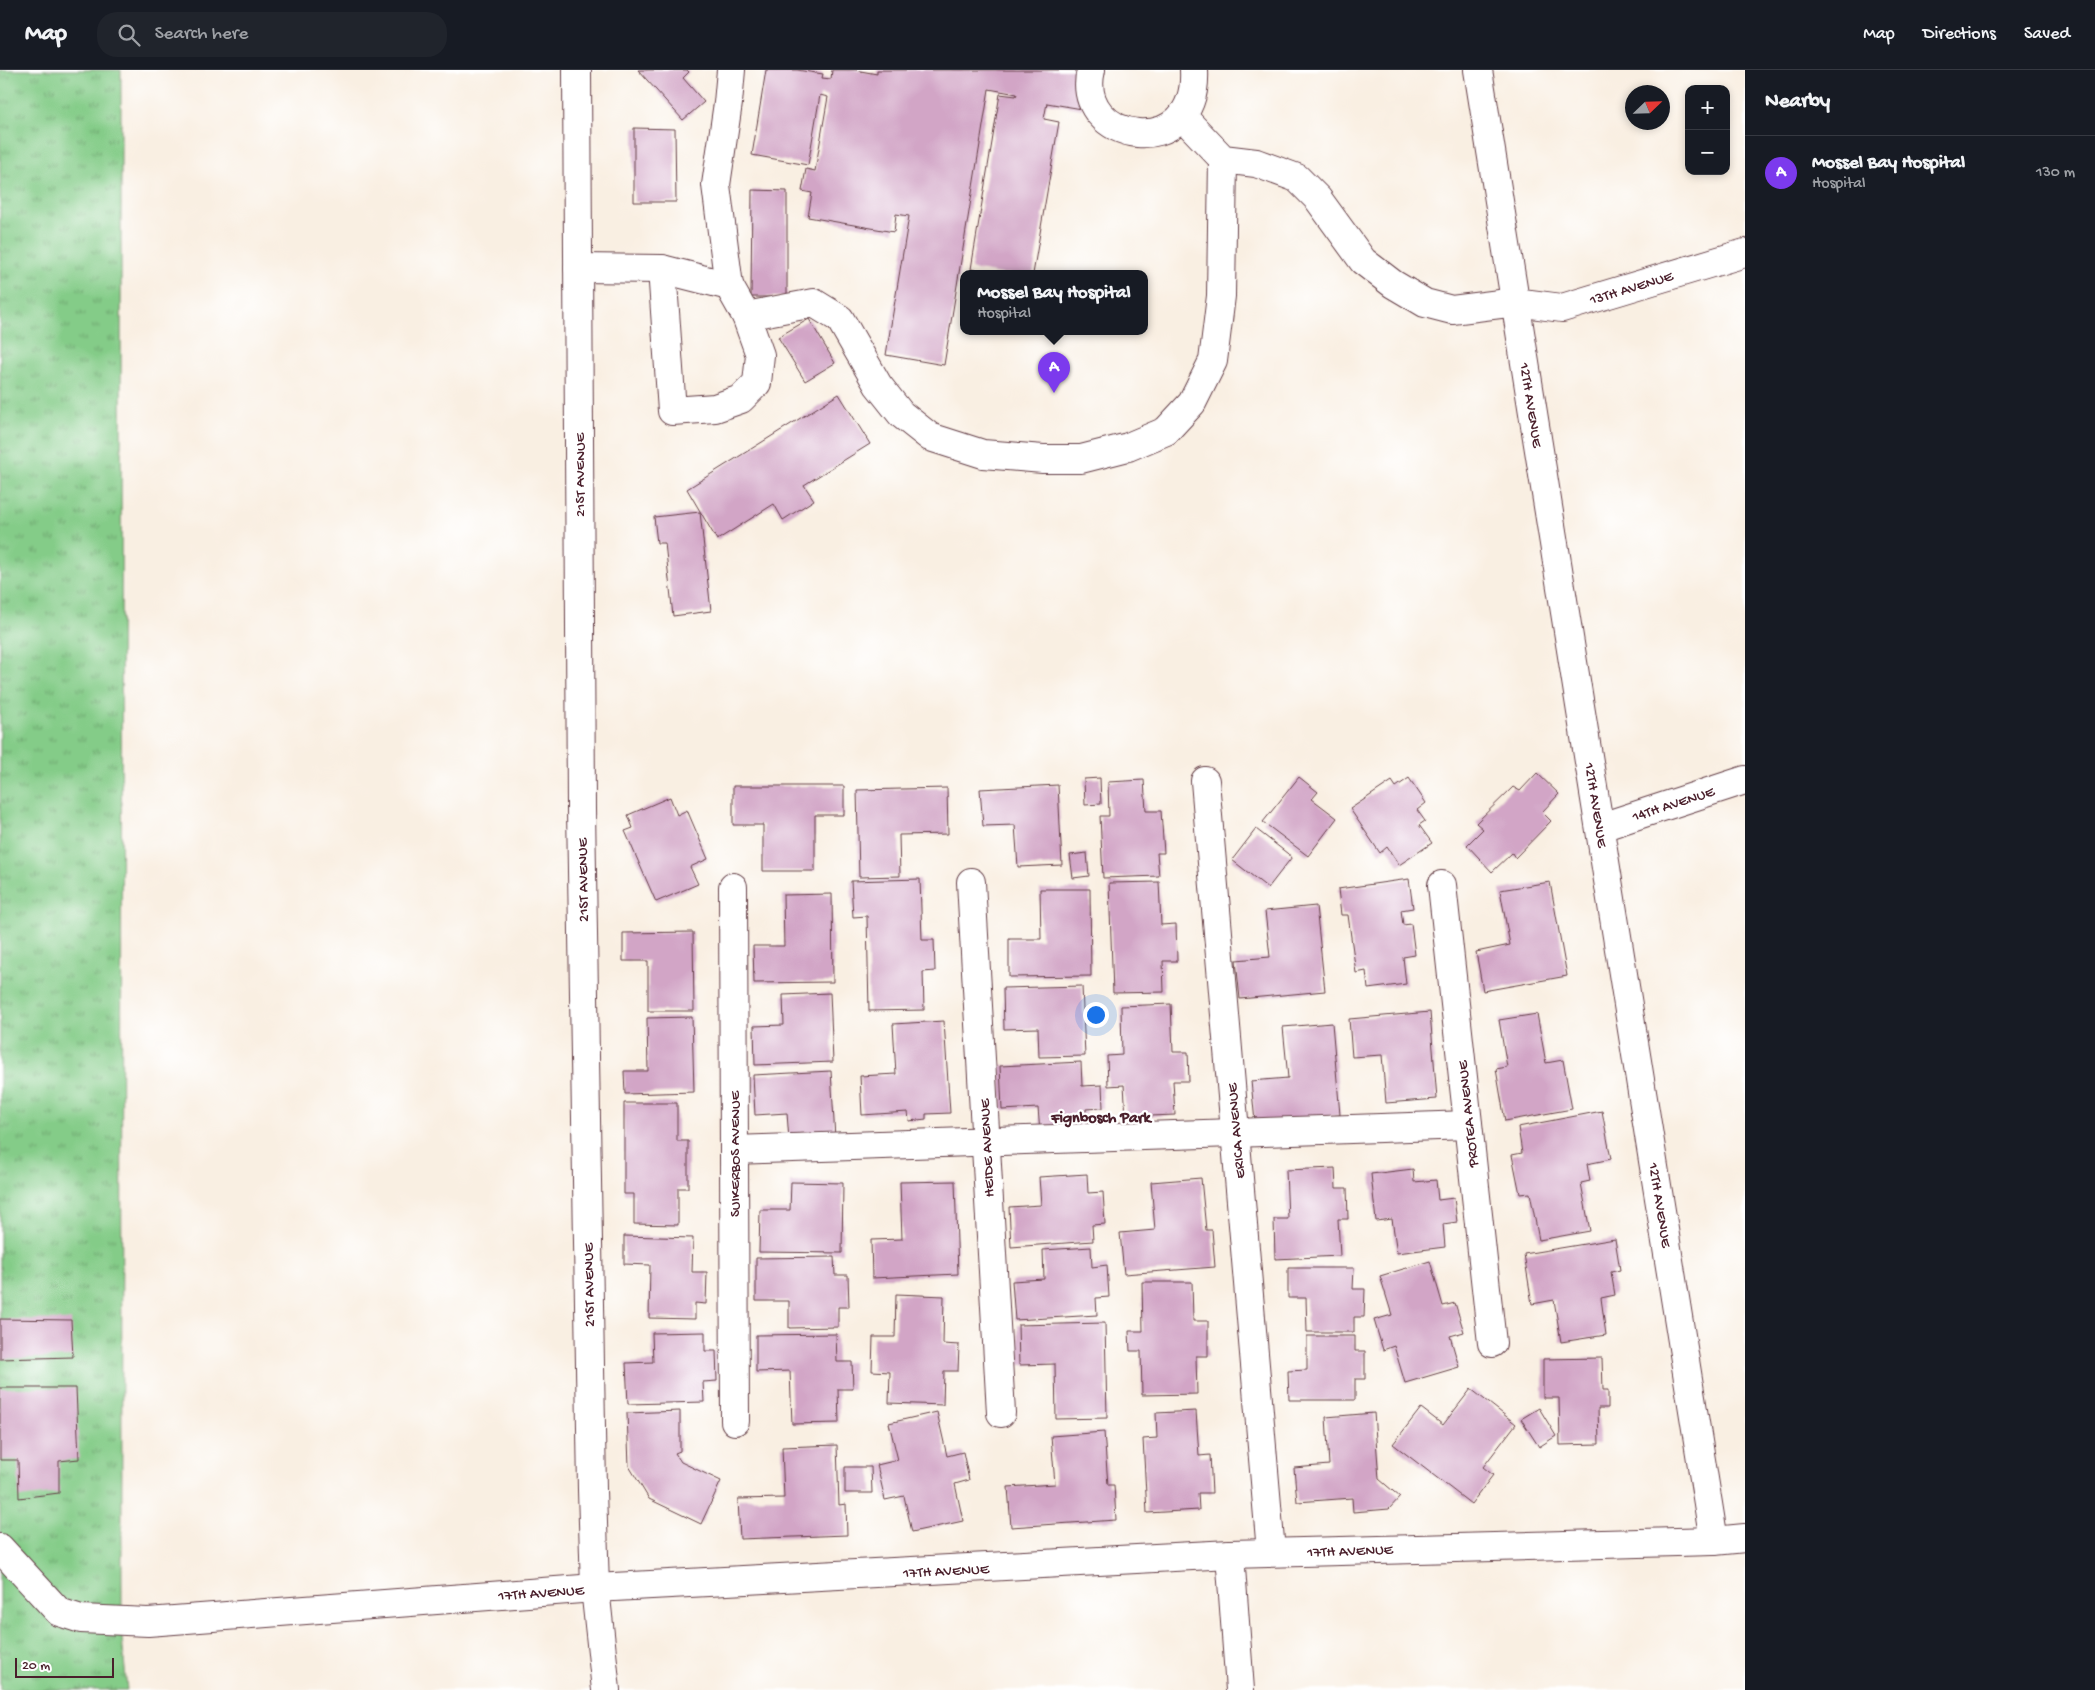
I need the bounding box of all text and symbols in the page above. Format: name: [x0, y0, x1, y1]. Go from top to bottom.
search box: [97, 12, 447, 57]
text: Map: [25, 20, 67, 49]
icon: search: [115, 21, 143, 49]
text: Search here: [155, 23, 248, 46]
text: Map: [1863, 24, 1895, 45]
text: Directions: [1923, 24, 1996, 45]
text: Saved: [2024, 24, 2070, 45]
north arrow: [1625, 85, 1670, 130]
map controls: [1685, 85, 1730, 175]
button: +: [1685, 85, 1730, 130]
text: Nearby: [1765, 90, 1830, 115]
button: −: [1685, 130, 1730, 175]
text: Mossel Bay Hospital: [1812, 152, 1965, 175]
text: A: [1776, 164, 1786, 183]
text: 130 m: [2036, 164, 2075, 183]
text: Hospital: [1812, 175, 1866, 194]
street label: 13TH AVENUE: [1587, 268, 1676, 310]
popup: [960, 270, 1148, 335]
text: Mossel Bay Hospital: [977, 282, 1131, 305]
text: Hospital: [977, 305, 1031, 324]
pin: A: [1038, 352, 1070, 393]
street label: 12TH AVENUE: [1514, 361, 1546, 450]
street label: 21ST AVENUE: [572, 432, 590, 517]
street label: 12TH AVENUE: [1579, 761, 1611, 850]
street label: 14TH AVENUE: [1629, 783, 1718, 827]
street label: 21ST AVENUE: [574, 837, 594, 922]
your location: [1083, 1002, 1109, 1028]
street label: PROTEA AVENUE: [1454, 1059, 1484, 1169]
street label: ERICA AVENUE: [1224, 1082, 1250, 1179]
street label: SUIKERBOS AVENUE: [727, 1090, 745, 1217]
street label: HEIDE AVENUE: [976, 1098, 1000, 1198]
district label: Fignbosch Park: [1050, 1110, 1153, 1129]
street label: 12TH AVENUE: [1643, 1161, 1675, 1250]
street label: 21ST AVENUE: [580, 1242, 600, 1327]
street label: 17TH AVENUE: [1306, 1541, 1394, 1563]
street label: 17TH AVENUE: [902, 1561, 990, 1583]
street label: 17TH AVENUE: [497, 1582, 585, 1606]
scale bar: [15, 1655, 114, 1678]
text: 20 m: [22, 1658, 50, 1675]

